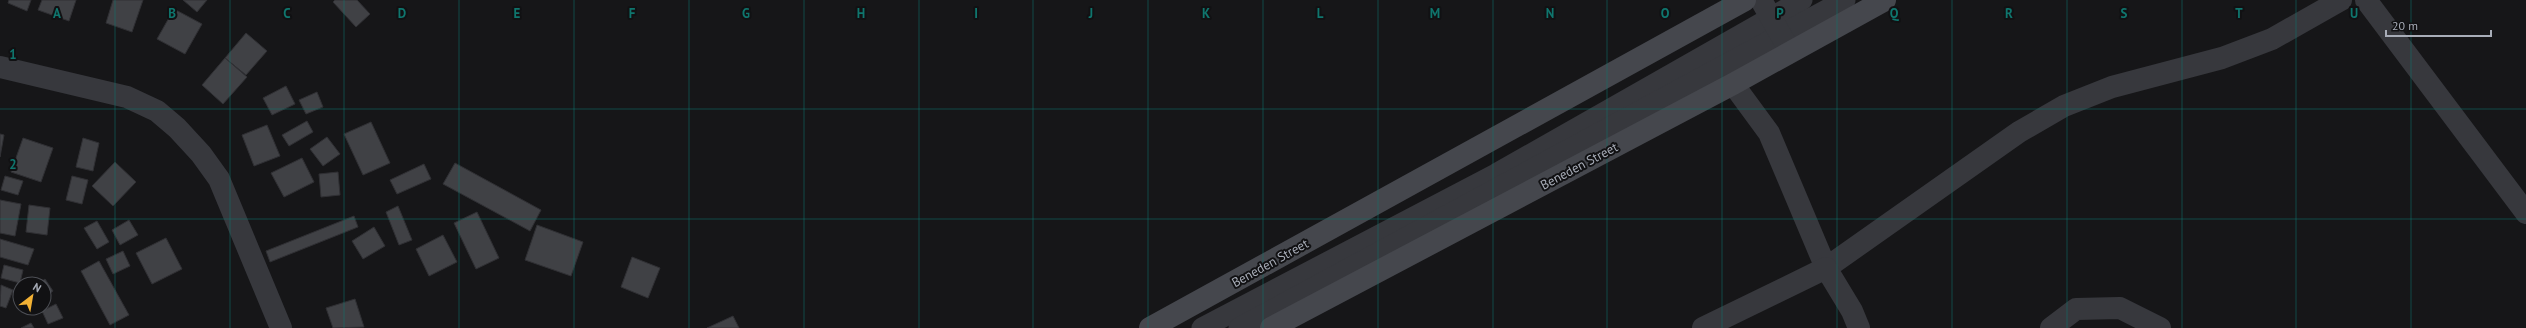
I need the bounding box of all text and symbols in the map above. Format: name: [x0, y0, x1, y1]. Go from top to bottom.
text: A: [53, 5, 61, 22]
text: B: [168, 5, 176, 22]
text: C: [283, 5, 291, 22]
text: D: [398, 5, 406, 22]
text: E: [514, 5, 521, 22]
text: F: [629, 5, 636, 22]
text: G: [742, 5, 750, 22]
text: H: [857, 5, 865, 22]
text: I: [974, 5, 978, 22]
text: J: [1088, 5, 1093, 22]
text: K: [1202, 5, 1210, 22]
text: L: [1317, 5, 1324, 22]
text: M: [1430, 5, 1440, 22]
text: N: [1546, 5, 1554, 22]
text: O: [1661, 5, 1670, 22]
text: P: [1776, 5, 1784, 22]
text: Q: [1890, 5, 1900, 22]
text: R: [2005, 5, 2013, 22]
text: S: [2121, 5, 2128, 22]
text: T: [2235, 5, 2243, 22]
text: U: [2350, 5, 2358, 22]
scale bar: [2386, 12, 2491, 38]
text: 20 m: [2392, 18, 2418, 33]
text: 1: [9, 46, 17, 63]
street label: Beneden Street: [1537, 138, 1621, 194]
text: 2: [9, 156, 17, 173]
street label: Beneden Street: [1229, 235, 1312, 291]
north arrow: [12, 276, 52, 316]
text: N: [30, 280, 44, 295]

